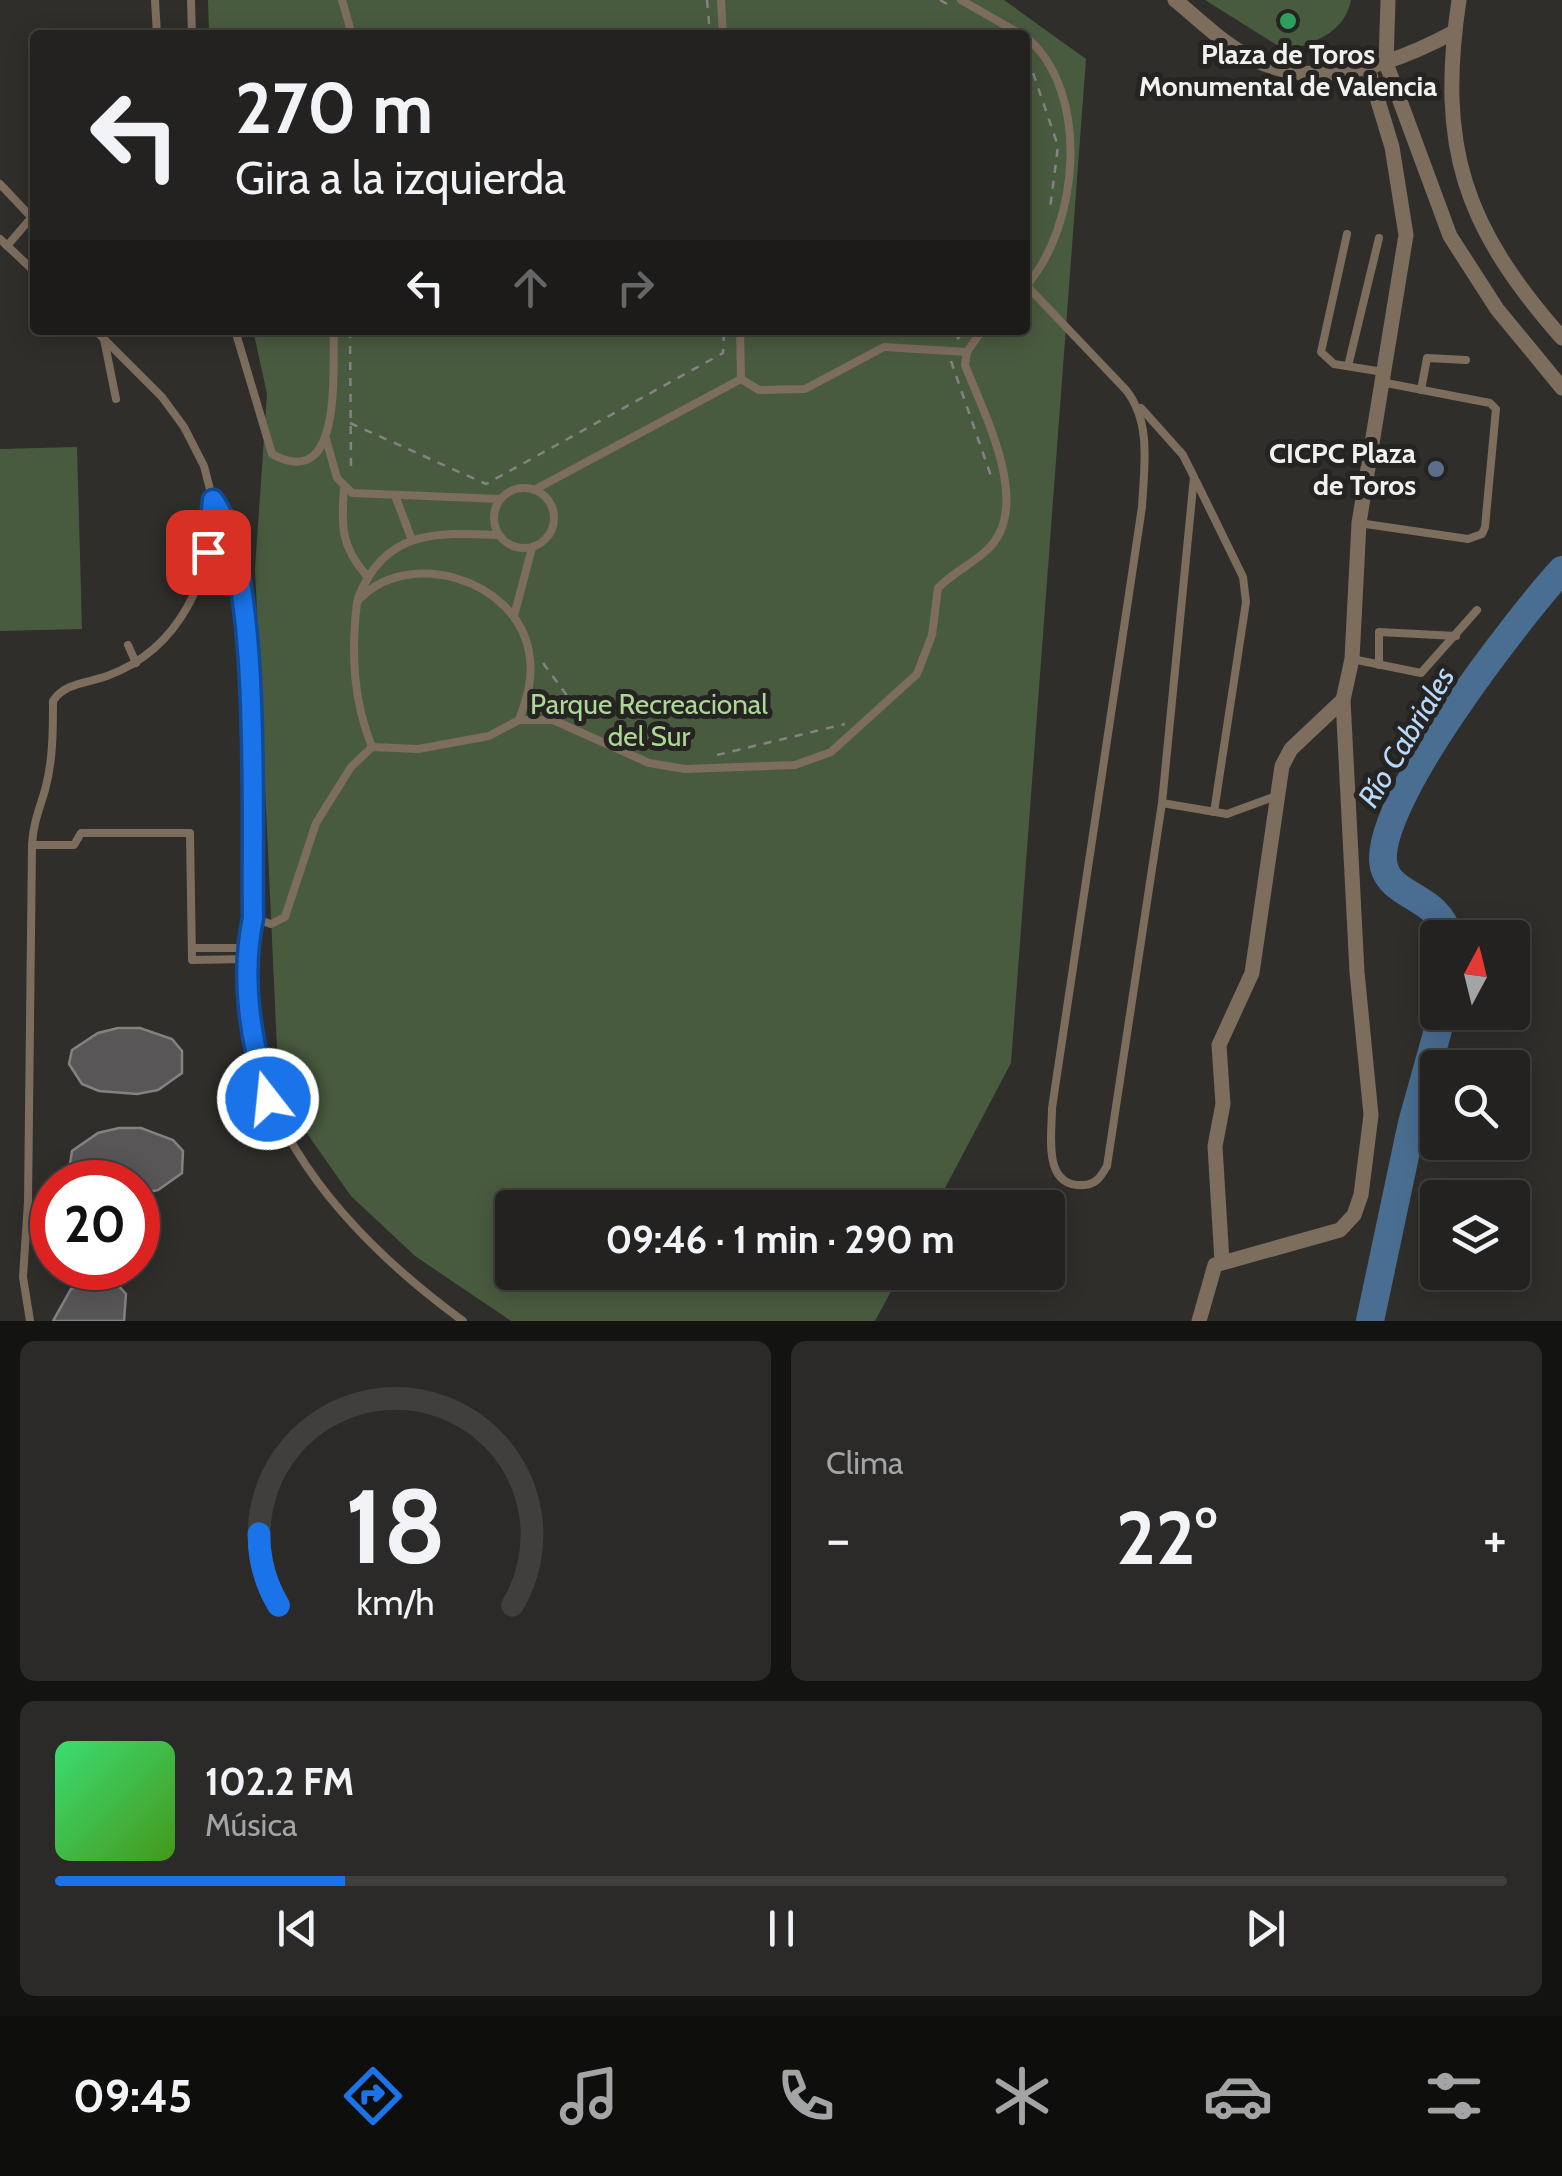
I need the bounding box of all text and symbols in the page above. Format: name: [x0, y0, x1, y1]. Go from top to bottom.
marker: Plaza de Toros Monumental de Valencia: [1277, 10, 1299, 32]
place label: Plaza de Toros Monumental de Valencia: [1139, 37, 1437, 103]
text: 270 m: [235, 65, 433, 151]
icon: left: [70, 70, 200, 200]
text: Gira a la izquierda: [235, 151, 566, 205]
icon: left: [398, 260, 453, 315]
icon: ahead: [503, 260, 558, 315]
icon: right: [608, 260, 663, 315]
place label: CICPC Plaza de Toros: [1269, 436, 1416, 502]
marker: CICPC Plaza de Toros: [1425, 458, 1447, 480]
pin: [166, 510, 251, 595]
icon: arrive: [181, 525, 236, 580]
water label: Río Cabriales: [1350, 660, 1462, 814]
park label: Parque Recreacional del Sur: [530, 687, 768, 753]
north arrow: [1420, 920, 1530, 1030]
map controls: [1420, 920, 1530, 1290]
position arrow: [216, 1047, 320, 1151]
button: search: [1420, 1050, 1530, 1160]
speed limit sign: 20: [30, 1160, 160, 1290]
button: layers: [1420, 1180, 1530, 1290]
text: 09:46 · 1 min · 290 m: [606, 1216, 954, 1263]
text: Clima: [826, 1443, 903, 1482]
text: 18: [345, 1463, 446, 1589]
text: 22°: [1116, 1492, 1217, 1583]
text: −: [826, 1505, 850, 1572]
text: +: [1483, 1505, 1507, 1572]
text: km/h: [356, 1581, 435, 1624]
text: 102.2 FM: [205, 1758, 354, 1805]
text: Música: [205, 1805, 297, 1844]
icon: previous: [270, 1901, 325, 1956]
icon: pause: [754, 1901, 809, 1956]
icon: next: [1238, 1901, 1293, 1956]
icon: directions: [338, 2061, 408, 2131]
icon: music: [554, 2061, 624, 2131]
icon: phone: [771, 2061, 841, 2131]
icon: climate: [987, 2061, 1057, 2131]
icon: car: [1203, 2061, 1273, 2131]
icon: filters: [1419, 2061, 1489, 2131]
text: 09:45: [73, 2069, 192, 2123]

